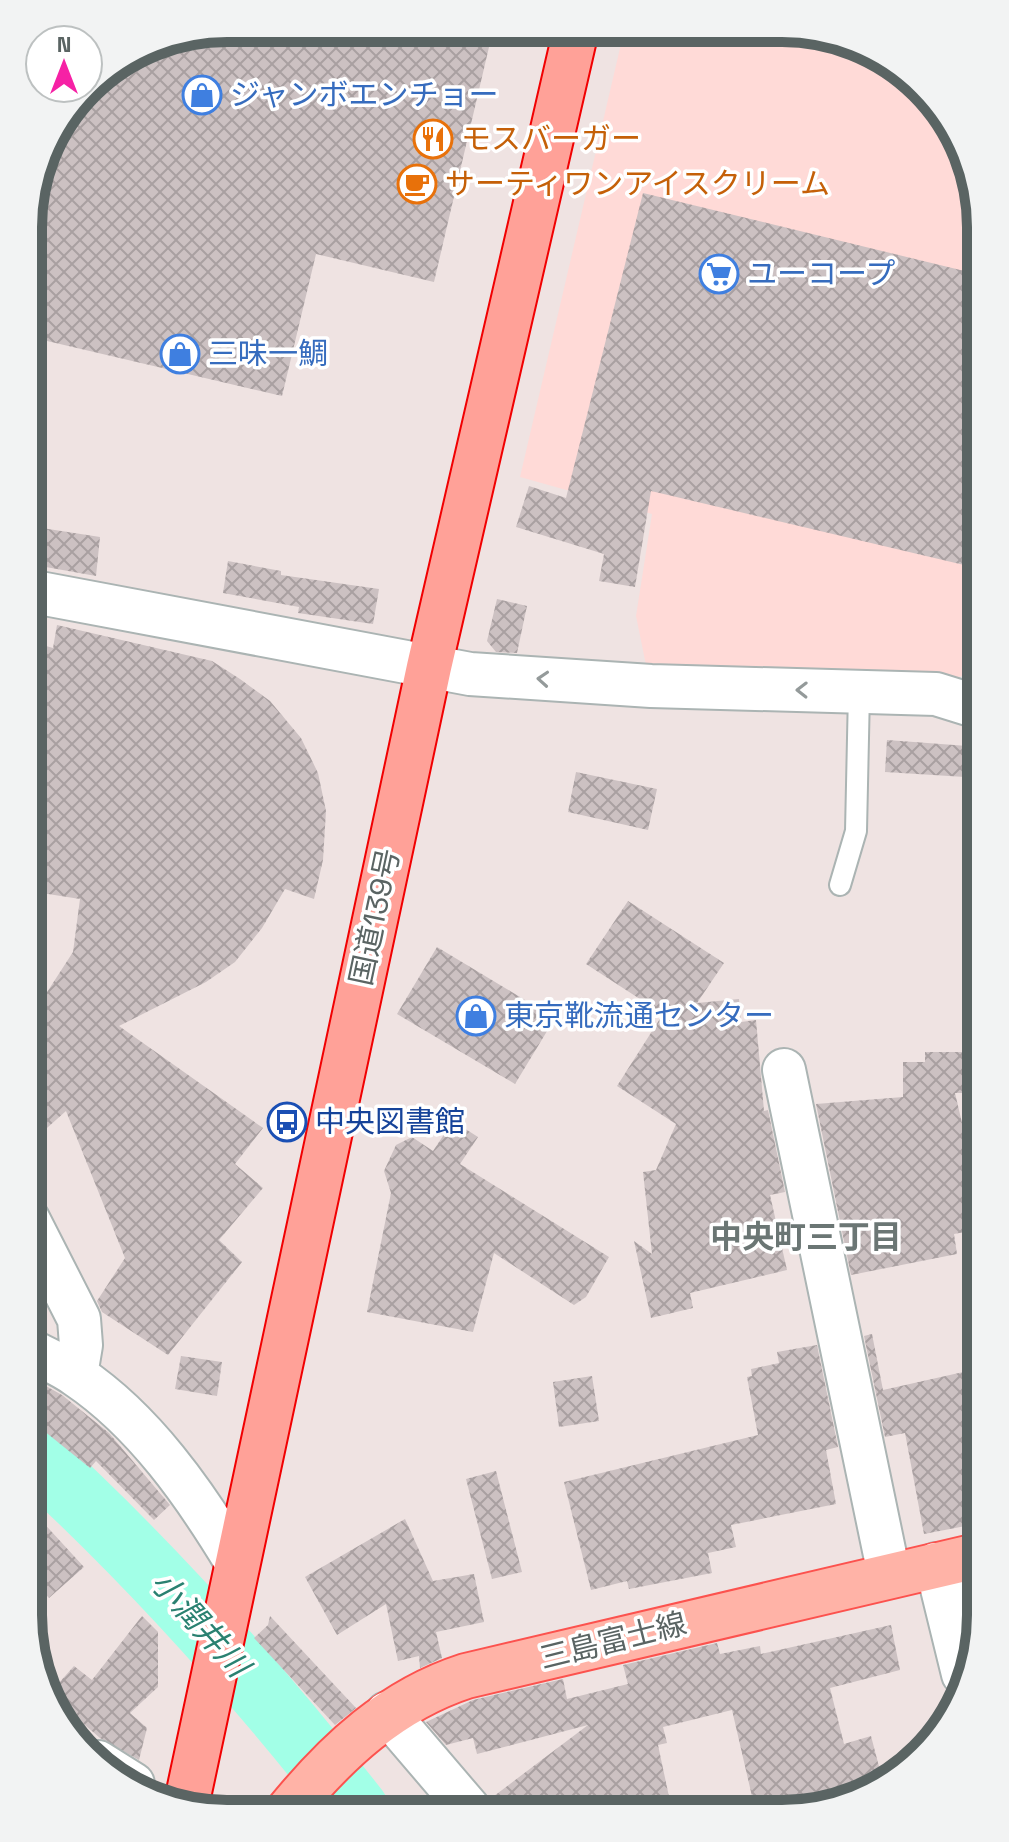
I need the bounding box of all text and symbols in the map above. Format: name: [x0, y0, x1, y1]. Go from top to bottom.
north arrow: [24, 24, 104, 104]
text: N: [57, 30, 71, 58]
shop icon: ジャンボエンチョー: [181, 74, 223, 116]
place label: ジャンボエンチョー: [230, 75, 499, 114]
restaurant icon: モスバーガー: [412, 118, 454, 160]
place label: モスバーガー: [461, 119, 641, 158]
cafe icon: サーティワンアイスクリーム: [396, 163, 438, 205]
place label: サーティワンアイスクリーム: [445, 164, 830, 203]
supermarket icon: ユーコープ: [698, 253, 740, 295]
place label: ユーコープ: [747, 254, 895, 293]
shop icon: 三味一鯛: [159, 333, 201, 375]
place label: 三味一鯛: [208, 334, 328, 373]
one-way arrow: [536, 671, 549, 688]
one-way arrow: [795, 682, 808, 699]
street label: 国道139号: [341, 845, 408, 989]
shop icon: 東京靴流通センター: [455, 995, 497, 1037]
place label: 東京靴流通センター: [504, 996, 774, 1035]
bus stop icon: 中央図書館: [266, 1101, 308, 1143]
place label: 中央図書館: [315, 1102, 465, 1141]
district label: 中央町三丁目: [710, 1217, 902, 1257]
water label: 小潤井川: [142, 1563, 260, 1687]
street label: 三島富士線: [535, 1603, 690, 1678]

